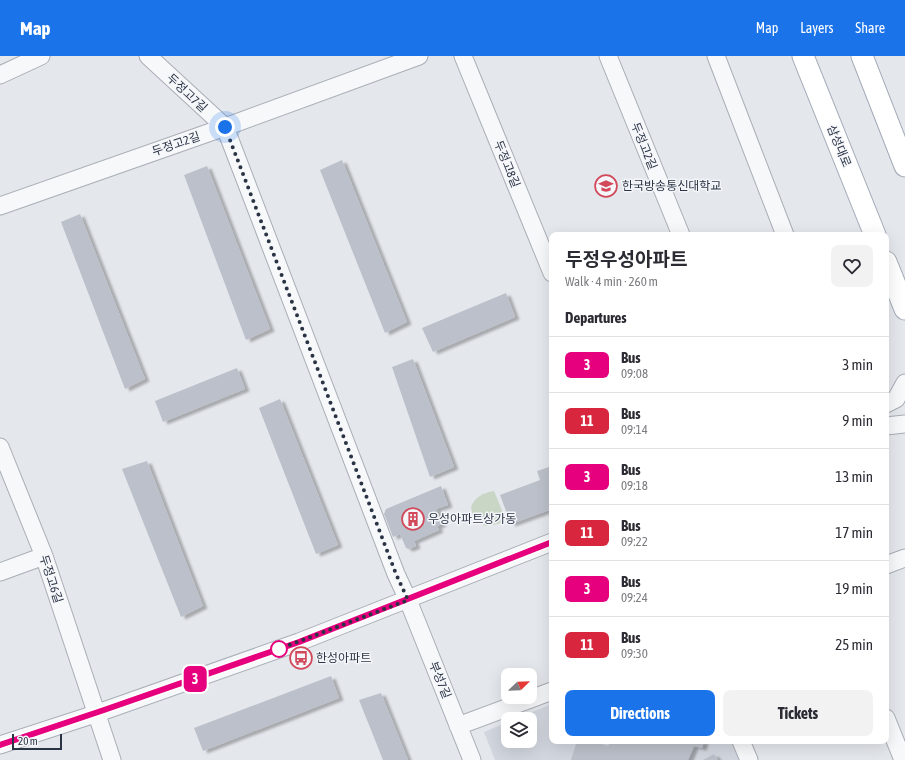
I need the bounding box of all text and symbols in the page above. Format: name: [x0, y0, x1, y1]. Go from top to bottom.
text: Map: [20, 17, 51, 39]
text: Map: [756, 20, 778, 36]
text: Layers: [800, 20, 833, 36]
text: Share: [855, 20, 885, 36]
street label: 두정고7길: [164, 71, 210, 115]
your location: [215, 117, 235, 137]
street label: 두정고2길: [628, 120, 660, 172]
street label: 삼성대로: [824, 123, 854, 169]
street label: 두정고2길: [150, 129, 202, 159]
street label: 두정고8길: [491, 138, 523, 190]
school or university icon: 한국방송통신대학교: [593, 173, 619, 199]
place label: 한국방송통신대학교: [622, 179, 721, 193]
button: heart: [831, 245, 873, 287]
text: 두정우성아파트: [565, 248, 687, 270]
text: Walk · 4 min · 260 m: [565, 274, 658, 289]
text: Departures: [565, 309, 627, 326]
text: Bus: [621, 349, 641, 366]
text: 3 min: [842, 356, 873, 373]
text: 3: [584, 357, 590, 373]
text: 09:08: [621, 366, 648, 381]
text: Bus: [621, 405, 641, 422]
text: 9 min: [842, 412, 873, 429]
text: 11: [580, 413, 594, 429]
text: 09:14: [621, 422, 648, 437]
text: Bus: [621, 461, 641, 478]
text: 13 min: [835, 468, 873, 485]
text: 3: [584, 469, 590, 485]
text: 09:18: [621, 478, 648, 493]
building icon: 우성아파트상가동: [400, 506, 426, 532]
place label: 우성아파트상가동: [428, 512, 516, 526]
text: Bus: [621, 517, 641, 534]
text: 17 min: [835, 524, 873, 541]
text: 11: [580, 525, 594, 541]
text: 09:22: [621, 534, 648, 549]
street label: 두정고6길: [37, 553, 65, 605]
text: Bus: [621, 573, 641, 590]
text: 19 min: [835, 580, 873, 597]
text: 3: [584, 581, 590, 597]
text: 09:24: [621, 590, 648, 605]
text: Bus: [621, 629, 641, 646]
text: 25 min: [835, 636, 873, 653]
text: 11: [580, 637, 594, 653]
unlabelled marker: [270, 640, 288, 658]
bus stop icon: 한성아파트: [288, 645, 314, 671]
text: 09:30: [621, 646, 648, 661]
place label: 한성아파트: [316, 651, 371, 665]
street label: 부성7길: [426, 659, 454, 701]
line badge: 3: [182, 666, 208, 692]
north arrow: [501, 668, 537, 704]
map controls: [501, 668, 537, 748]
text: 3: [192, 671, 198, 687]
button: Directions: [565, 690, 715, 736]
button: Tickets: [723, 690, 873, 736]
button: layers: [501, 712, 537, 748]
scale bar: [12, 732, 62, 751]
text: 20 m: [18, 735, 38, 747]

